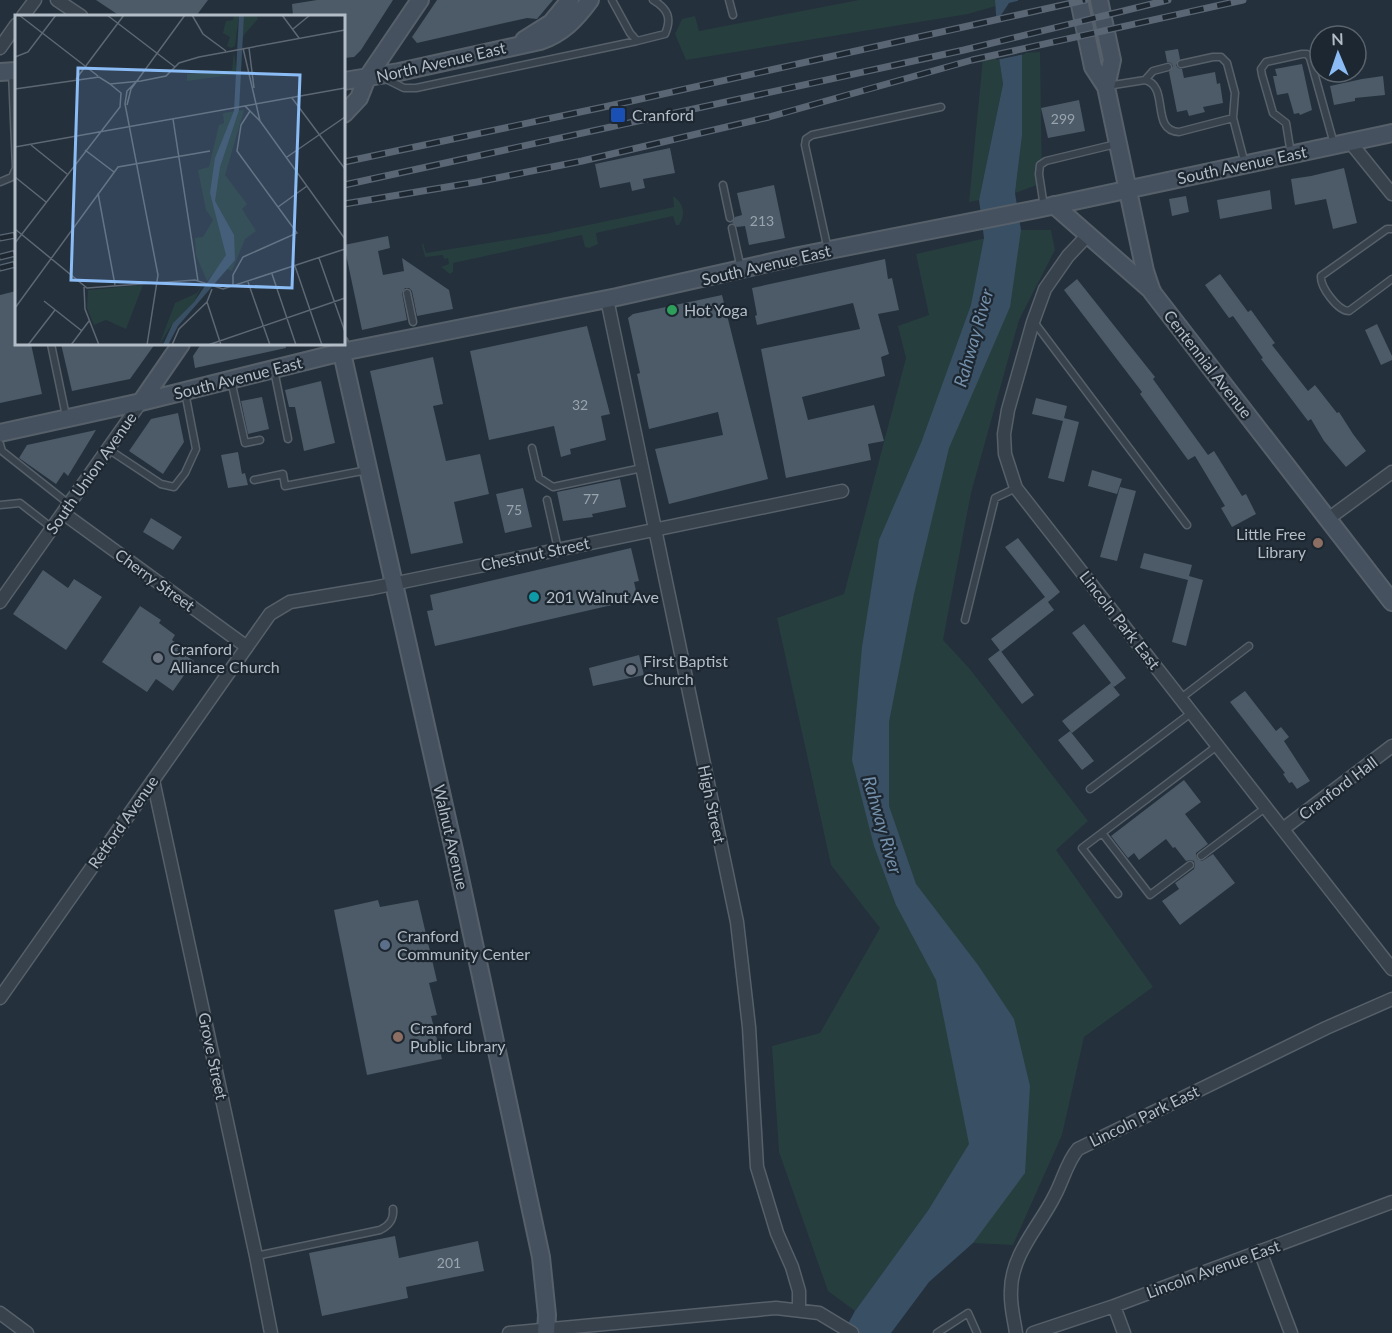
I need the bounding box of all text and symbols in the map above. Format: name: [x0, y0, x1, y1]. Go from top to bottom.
inset map: [15, 15, 345, 345]
north arrow: [1308, 24, 1368, 84]
text: N: [1331, 29, 1344, 48]
street label: North Avenue East: [374, 37, 508, 86]
place label: Cranford: [632, 105, 694, 124]
marker: Cranford: [609, 106, 627, 124]
house number: 299: [1051, 110, 1075, 127]
street label: South Avenue East: [1176, 141, 1309, 187]
house number: 213: [750, 212, 774, 229]
street label: South Avenue East: [700, 240, 832, 289]
water label: Rahway River: [949, 285, 998, 389]
place label: Hot Yoga: [684, 300, 748, 319]
marker: Hot Yoga: [665, 303, 679, 317]
street label: Centennial Avenue: [1160, 306, 1256, 422]
street label: South Avenue East: [172, 352, 304, 403]
house number: 32: [572, 396, 588, 413]
street label: South Union Avenue: [41, 408, 140, 537]
house number: 77: [583, 490, 599, 507]
house number: 75: [506, 501, 522, 518]
place label: Little Free Library: [1236, 524, 1307, 561]
street label: Chestnut Street: [479, 533, 591, 574]
marker: Little Free Library: [1311, 536, 1325, 550]
street label: Cherry Street: [112, 544, 199, 615]
street label: Lincoln Park East: [1076, 567, 1165, 673]
place label: 201 Walnut Ave: [546, 587, 659, 606]
marker: 201 Walnut Ave: [527, 590, 541, 604]
place label: Cranford Alliance Church: [170, 639, 280, 676]
marker: Cranford Alliance Church: [151, 651, 165, 665]
place label: First Baptist Church: [643, 651, 728, 688]
marker: First Baptist Church: [624, 663, 638, 677]
street label: Cranford Hall: [1295, 752, 1381, 823]
street label: High Street: [695, 763, 730, 845]
street label: Retford Avenue: [84, 772, 162, 872]
water label: Rahway River: [858, 773, 908, 877]
street label: Walnut Avenue: [430, 782, 473, 891]
place label: Cranford Community Center: [397, 926, 530, 963]
marker: Cranford Community Center: [378, 938, 392, 952]
street label: Grove Street: [195, 1011, 232, 1101]
place label: Cranford Public Library: [410, 1018, 506, 1055]
marker: Cranford Public Library: [391, 1030, 405, 1044]
street label: Lincoln Park East: [1086, 1081, 1202, 1150]
street label: Lincoln Avenue East: [1144, 1235, 1282, 1302]
house number: 201: [437, 1254, 461, 1271]

